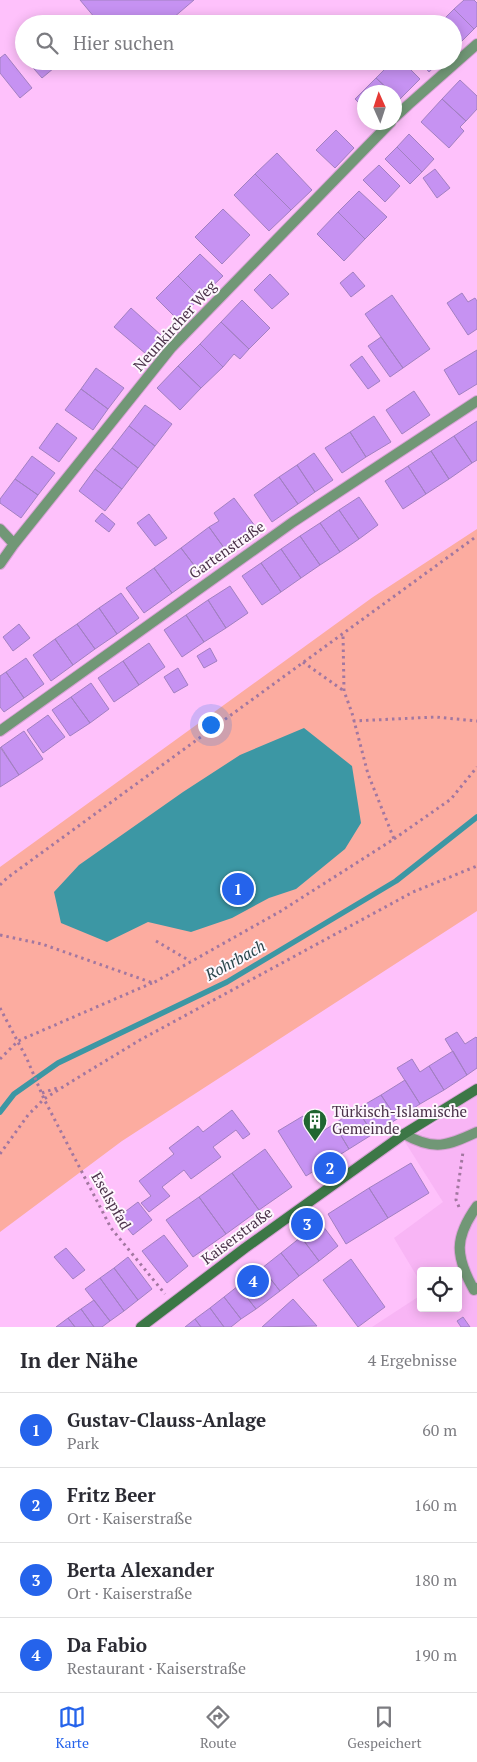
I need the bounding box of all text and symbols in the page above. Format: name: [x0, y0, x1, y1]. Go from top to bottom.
search box: [15, 15, 462, 70]
icon: search: [33, 29, 61, 57]
text: Hier suchen: [73, 30, 174, 55]
north arrow: [357, 85, 402, 130]
street label: Neunkircher Weg: [128, 275, 221, 375]
street label: Gartenstraße: [185, 516, 268, 583]
your location: [198, 712, 224, 738]
pin: 1: [222, 870, 254, 908]
water label: Rohrbach: [200, 935, 269, 986]
place label: Türkisch-Islamische Gemeinde: [332, 1101, 467, 1138]
building icon: Türkisch-Islamische Gemeinde: [302, 1108, 328, 1142]
pin: 2: [314, 1149, 346, 1187]
street label: Eselspfad: [87, 1168, 136, 1233]
street label: Kaiserstraße: [197, 1202, 276, 1268]
pin: 3: [291, 1205, 323, 1243]
pin: 4: [237, 1262, 269, 1300]
map controls: [417, 1267, 462, 1312]
button: locate: [417, 1267, 462, 1312]
text: In der Nähe: [20, 1346, 138, 1374]
text: 4 Ergebnisse: [368, 1349, 457, 1371]
text: Gustav-Clauss-Anlage: [67, 1407, 266, 1432]
text: 1: [31, 1419, 41, 1441]
text: 60 m: [422, 1419, 457, 1441]
text: Park: [67, 1432, 99, 1454]
text: Fritz Beer: [67, 1482, 156, 1507]
text: 2: [31, 1494, 41, 1516]
text: 160 m: [414, 1494, 457, 1516]
text: Ort · Kaiserstraße: [67, 1507, 192, 1529]
text: Berta Alexander: [67, 1557, 214, 1582]
text: 3: [31, 1569, 41, 1591]
text: 180 m: [414, 1569, 457, 1591]
text: Ort · Kaiserstraße: [67, 1582, 192, 1604]
text: Da Fabio: [67, 1632, 147, 1657]
text: 4: [31, 1644, 41, 1666]
text: 190 m: [414, 1644, 457, 1666]
text: Restaurant · Kaiserstraße: [67, 1657, 246, 1679]
tab: Karte: [55, 1703, 89, 1752]
tab: Route: [200, 1703, 237, 1752]
tab: Gespeichert: [347, 1703, 422, 1752]

